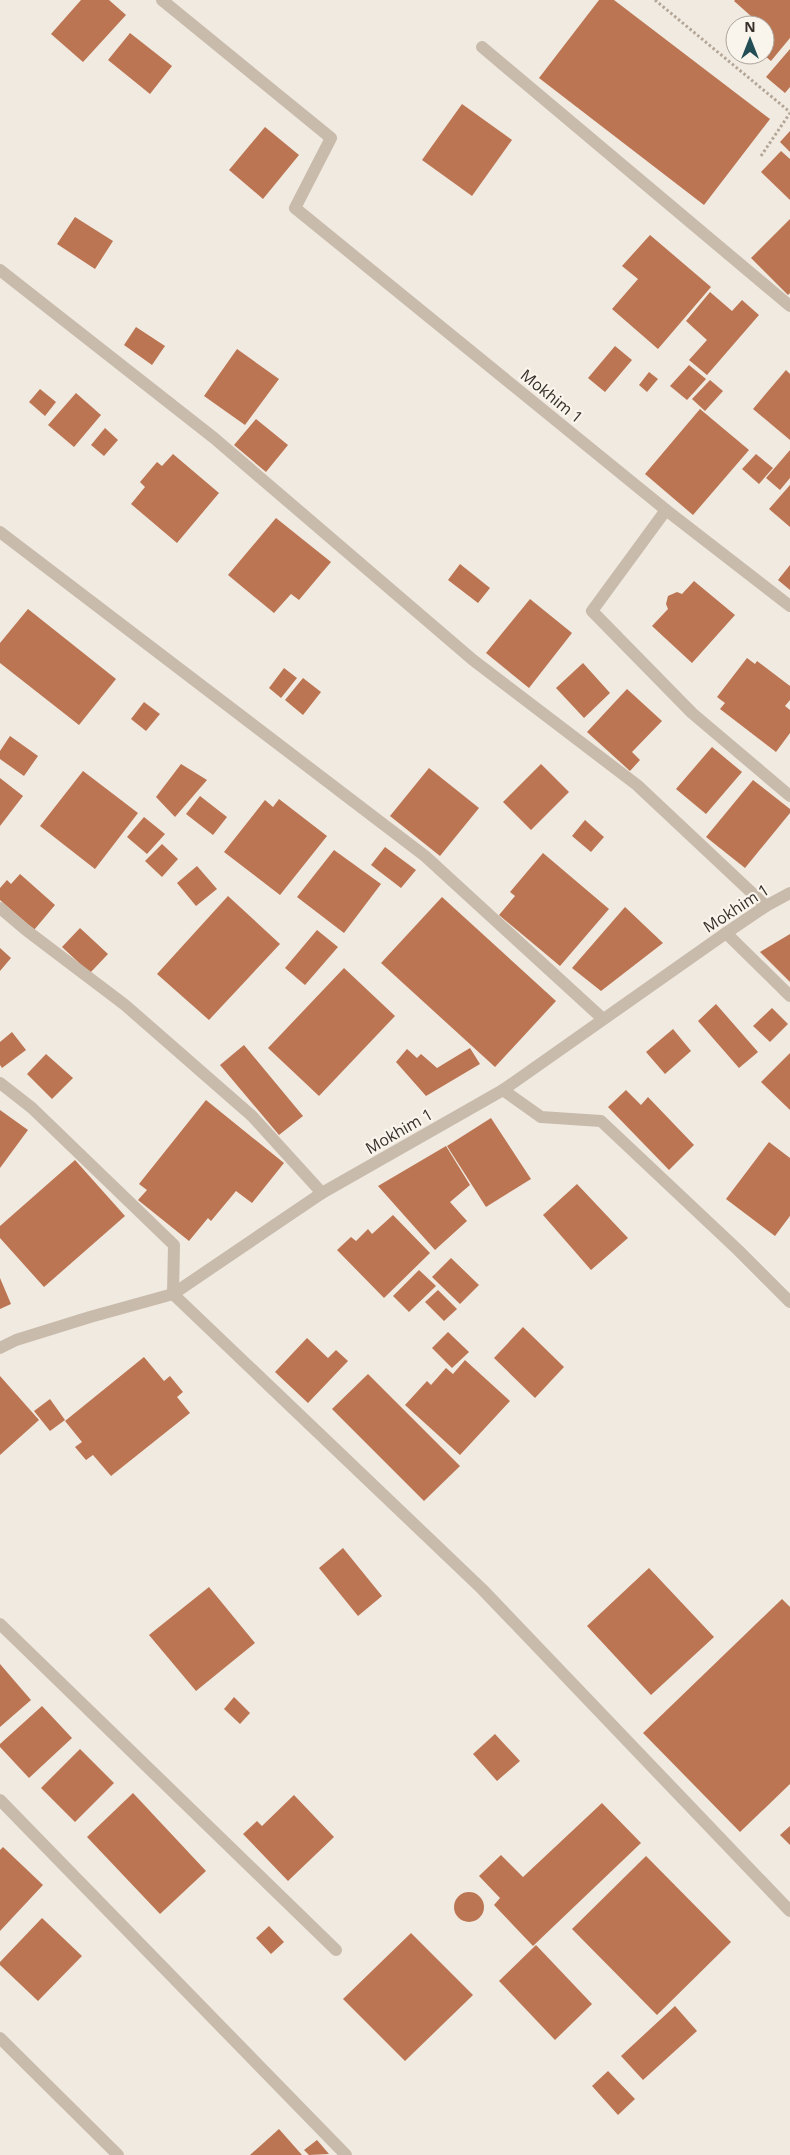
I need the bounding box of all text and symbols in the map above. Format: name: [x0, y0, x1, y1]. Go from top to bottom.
north arrow: [725, 15, 775, 65]
text: N: [744, 17, 756, 36]
street label: Mokhim 1: [516, 364, 588, 428]
street label: Mokhim 1: [699, 879, 773, 937]
street label: Mokhim 1: [361, 1103, 437, 1159]

